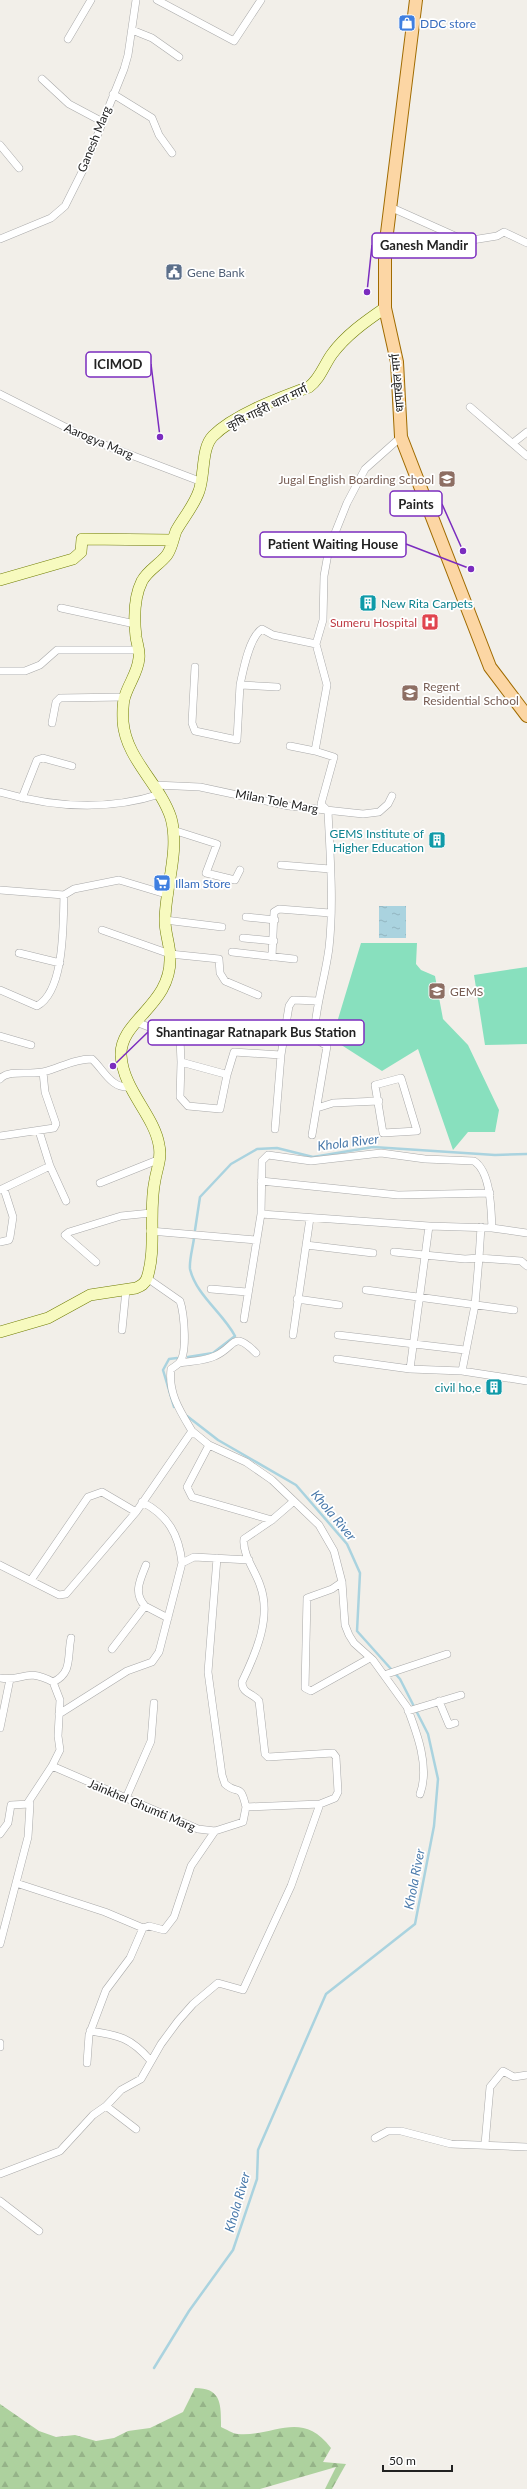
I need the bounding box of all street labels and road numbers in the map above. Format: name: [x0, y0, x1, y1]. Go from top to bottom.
street label: Ganesh Marg: [74, 104, 114, 174]
street label: धापाखेल मार्ग: [387, 352, 407, 413]
street label: कृषि गाईरी धारा मार्ग: [224, 381, 311, 433]
street label: Aarogya Marg: [62, 420, 136, 462]
street label: Milan Tole Marg: [234, 786, 320, 816]
street label: Jainkhel Ghumti Marg: [86, 1776, 198, 1834]

